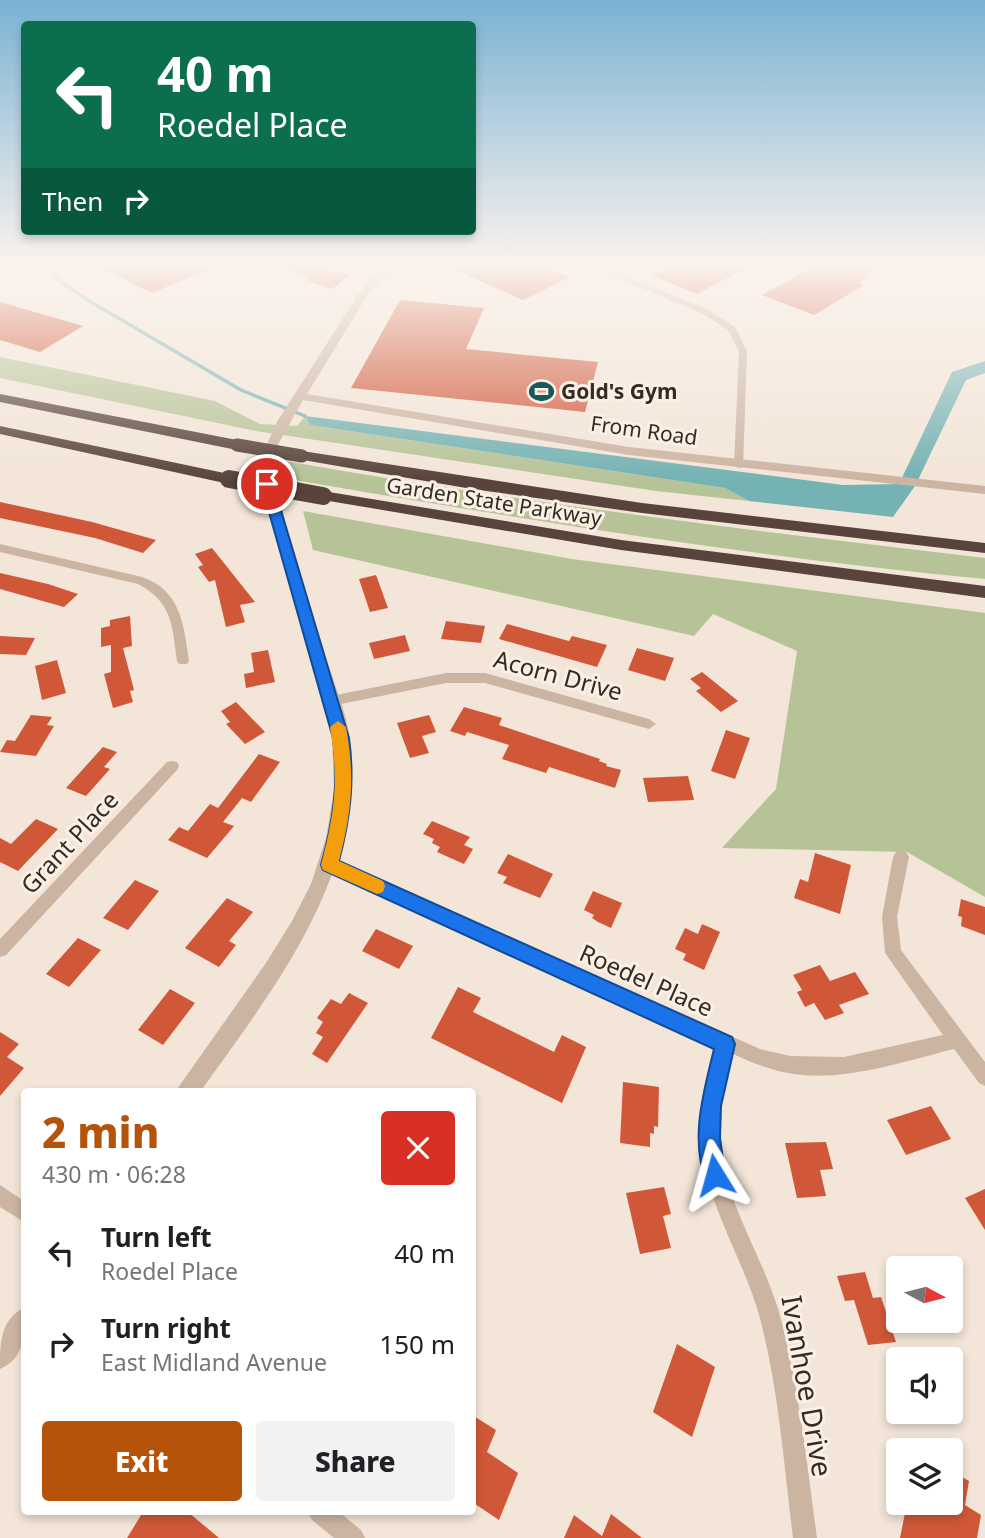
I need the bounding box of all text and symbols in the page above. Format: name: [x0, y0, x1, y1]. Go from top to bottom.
text: 40 m: [157, 40, 274, 106]
icon: left: [42, 49, 133, 140]
text: Roedel Place: [157, 103, 348, 146]
icon: right: [117, 182, 155, 220]
text: Then: [42, 183, 103, 219]
place label: Gold's Gym: [561, 377, 678, 405]
sports icon: Gold's Gym: [527, 378, 555, 406]
street label: From Road: [589, 409, 699, 451]
pin: [237, 454, 297, 514]
icon: arrive: [248, 465, 286, 503]
street label: Garden State Parkway: [384, 470, 604, 532]
street label: Acorn Drive: [491, 642, 626, 708]
street label: Grant Place: [13, 783, 125, 901]
street label: Roedel Place: [575, 935, 719, 1024]
text: 2 min: [42, 1103, 159, 1160]
button: close: [381, 1111, 455, 1185]
position arrow: [678, 1138, 752, 1212]
text: 430 m · 06:28: [42, 1158, 186, 1190]
text: Turn left: [101, 1219, 212, 1255]
icon: left: [42, 1234, 80, 1272]
text: 40 m: [394, 1235, 455, 1271]
text: Roedel Place: [101, 1255, 238, 1287]
north arrow: [886, 1256, 962, 1334]
map controls: [886, 1256, 963, 1515]
street label: Ivanhoe Drive: [773, 1292, 843, 1479]
text: Turn right: [101, 1310, 231, 1346]
icon: right: [42, 1325, 80, 1363]
text: 150 m: [379, 1326, 455, 1362]
text: East Midland Avenue: [101, 1346, 327, 1378]
button: sound: [886, 1347, 963, 1424]
button: Exit: [42, 1421, 242, 1501]
button: Share: [256, 1421, 455, 1501]
button: layers: [886, 1438, 963, 1515]

